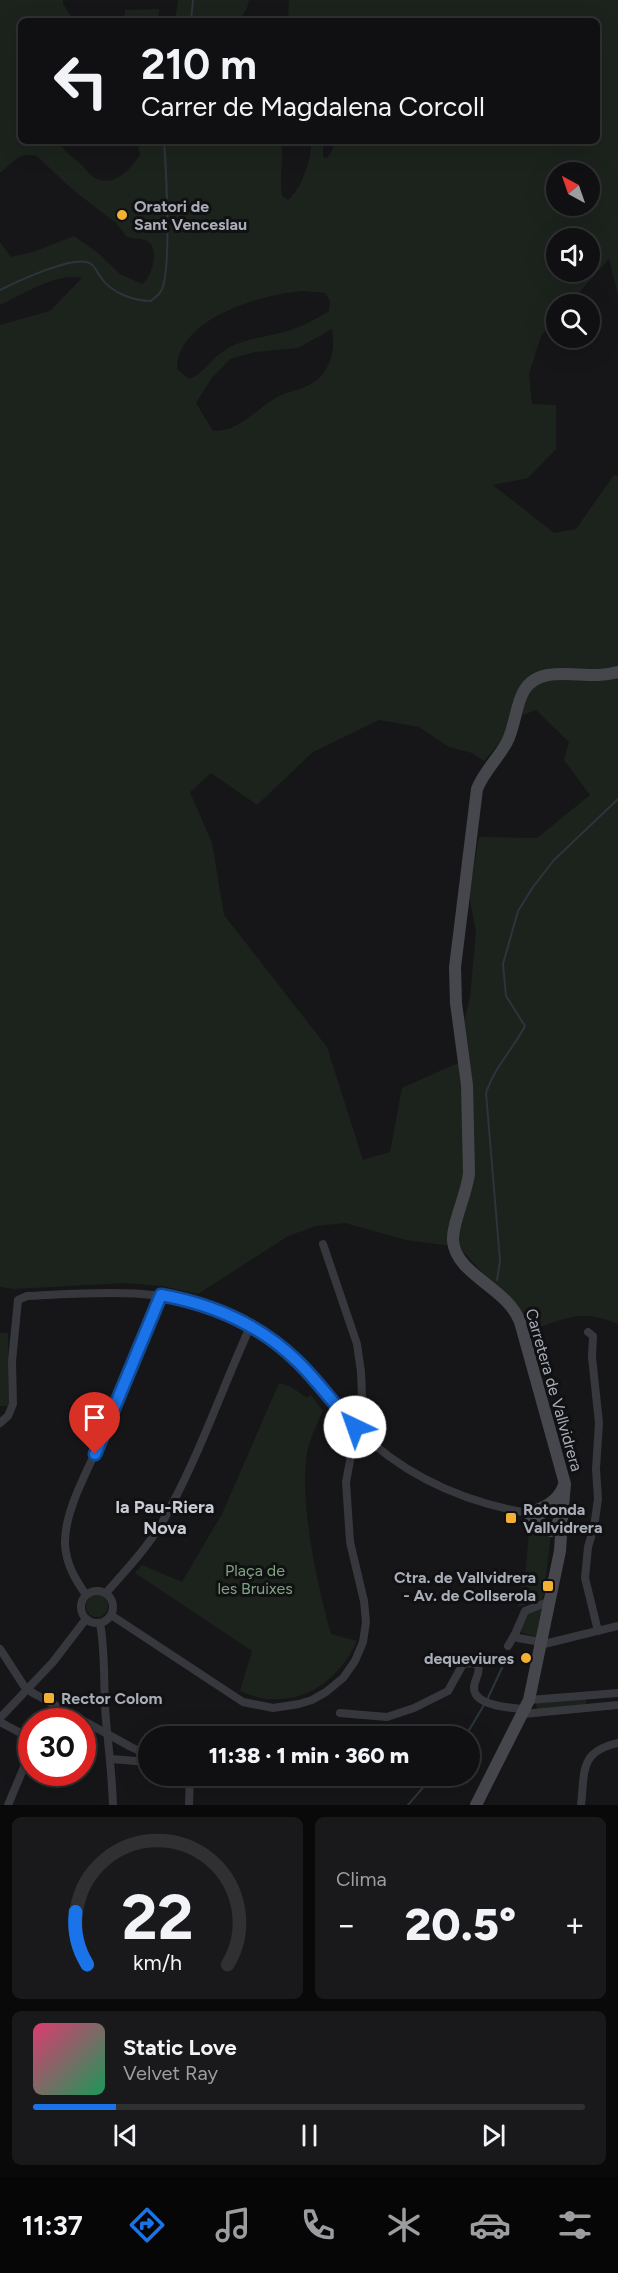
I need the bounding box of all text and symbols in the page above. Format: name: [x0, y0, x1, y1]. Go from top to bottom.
text: 210 m: [141, 39, 257, 90]
icon: left: [42, 42, 120, 120]
text: Carrer de Magdalena Corcoll: [141, 90, 485, 123]
north arrow: [546, 162, 600, 216]
map controls: [546, 162, 600, 348]
place label: Oratori de Sant Venceslau: [134, 197, 247, 234]
marker: Oratori de Sant Venceslau: [115, 208, 129, 222]
button: sound: [546, 228, 600, 282]
button: search: [546, 294, 600, 348]
street label: Carretera de Vallvidrera: [522, 1306, 586, 1474]
pin: [69, 1392, 120, 1454]
position arrow: [323, 1395, 387, 1459]
icon: arrive: [78, 1401, 111, 1434]
district label: la Pau-Riera Nova: [116, 1496, 214, 1539]
place label: Rotonda Vallvidrera: [523, 1500, 602, 1537]
marker: Rotonda Vallvidrera: [504, 1511, 518, 1525]
park label: Plaça de les Bruixes: [217, 1561, 293, 1598]
place label: Ctra. de Vallvidrera - Av. de Collserola: [394, 1568, 536, 1605]
marker: Ctra. de Vallvidrera - Av. de Collserola: [541, 1579, 555, 1593]
place label: dequeviures: [424, 1649, 515, 1668]
marker: dequeviures: [519, 1651, 533, 1665]
place label: Rector Colom: [61, 1689, 163, 1708]
marker: Rector Colom: [42, 1691, 56, 1705]
speed limit sign: 30: [18, 1708, 96, 1786]
text: 11:38 · 1 min · 360 m: [209, 1742, 409, 1769]
text: Clima: [336, 1867, 387, 1891]
text: 22: [121, 1880, 194, 1955]
text: 20.5°: [405, 1897, 516, 1951]
text: −: [336, 1905, 357, 1944]
text: +: [564, 1905, 585, 1944]
text: km/h: [133, 1950, 182, 1975]
text: Static Love: [123, 2034, 237, 2061]
text: Velvet Ray: [123, 2061, 218, 2085]
icon: previous: [109, 2119, 142, 2152]
icon: pause: [293, 2119, 326, 2152]
icon: next: [477, 2119, 510, 2152]
icon: directions: [126, 2204, 168, 2246]
icon: music: [212, 2204, 254, 2246]
icon: phone: [297, 2204, 339, 2246]
icon: climate: [383, 2204, 425, 2246]
icon: car: [469, 2204, 511, 2246]
icon: filters: [554, 2204, 596, 2246]
text: 11:37: [22, 2209, 83, 2242]

